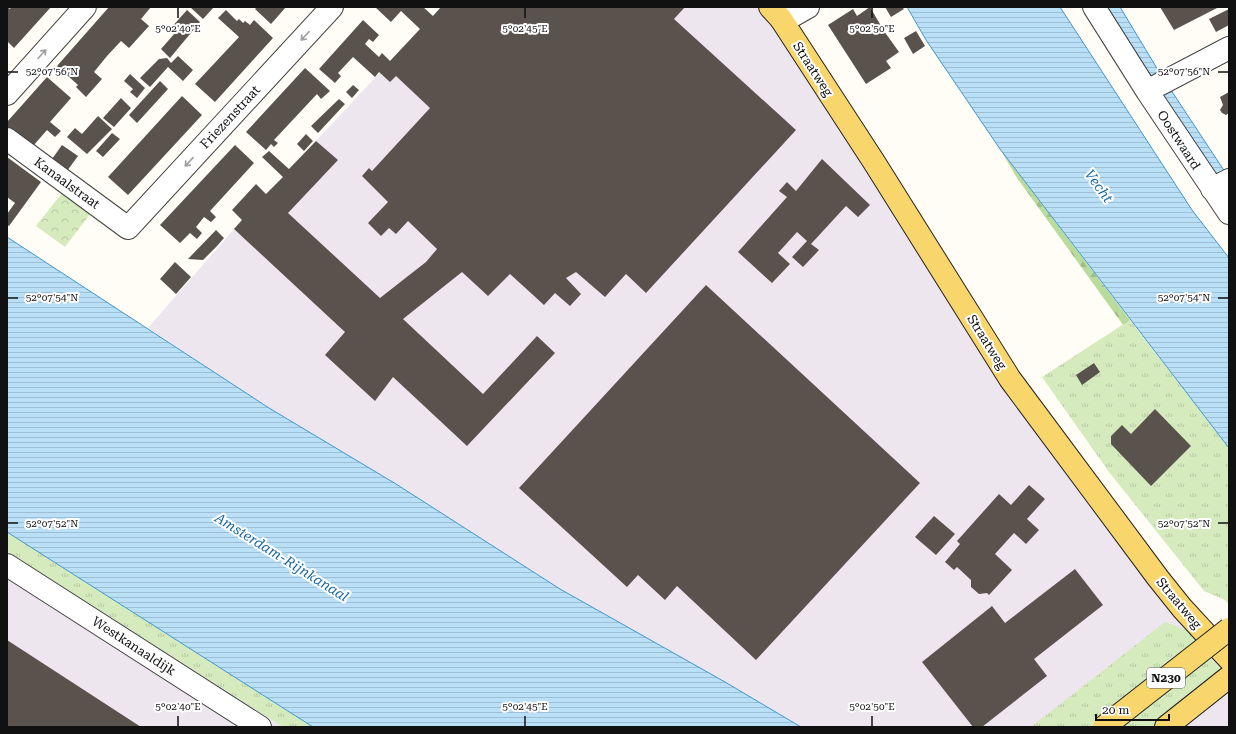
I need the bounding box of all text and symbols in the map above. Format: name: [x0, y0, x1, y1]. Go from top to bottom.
text: 5°02'40"E: [155, 23, 201, 34]
text: 5°02'45"E: [502, 23, 548, 34]
text: 5°02'50"E: [849, 23, 895, 34]
one-way arrow: [301, 31, 310, 41]
street label: Straatweg: [790, 39, 836, 100]
one-way arrow: [38, 49, 47, 60]
text: 52°07'56"N: [26, 66, 78, 77]
text: 52°07'56"N: [1158, 66, 1210, 77]
street label: Friezenstraat: [197, 82, 263, 152]
street label: Oostwaard: [1154, 108, 1204, 173]
street label: Kanaalstraat: [31, 154, 103, 212]
one-way arrow: [184, 157, 193, 167]
water label: Vecht: [1082, 166, 1117, 206]
text: 52°07'54"N: [26, 292, 78, 303]
text: 52°07'54"N: [1158, 292, 1210, 303]
street label: Straatweg: [964, 312, 1010, 373]
water label: Amsterdam-Rijnkanaal: [212, 509, 352, 605]
text: 52°07'52"N: [26, 518, 78, 529]
text: 52°07'52"N: [1158, 518, 1210, 529]
street label: Straatweg: [1153, 574, 1205, 632]
street label: Westkanaaldijk: [89, 613, 179, 679]
road number: N230: [1147, 668, 1185, 688]
scale bar: [1096, 696, 1169, 722]
text: 5°02'40"E: [155, 701, 201, 712]
text: 5°02'45"E: [502, 701, 548, 712]
text: 5°02'50"E: [849, 701, 895, 712]
text: 20 m: [1102, 703, 1129, 717]

